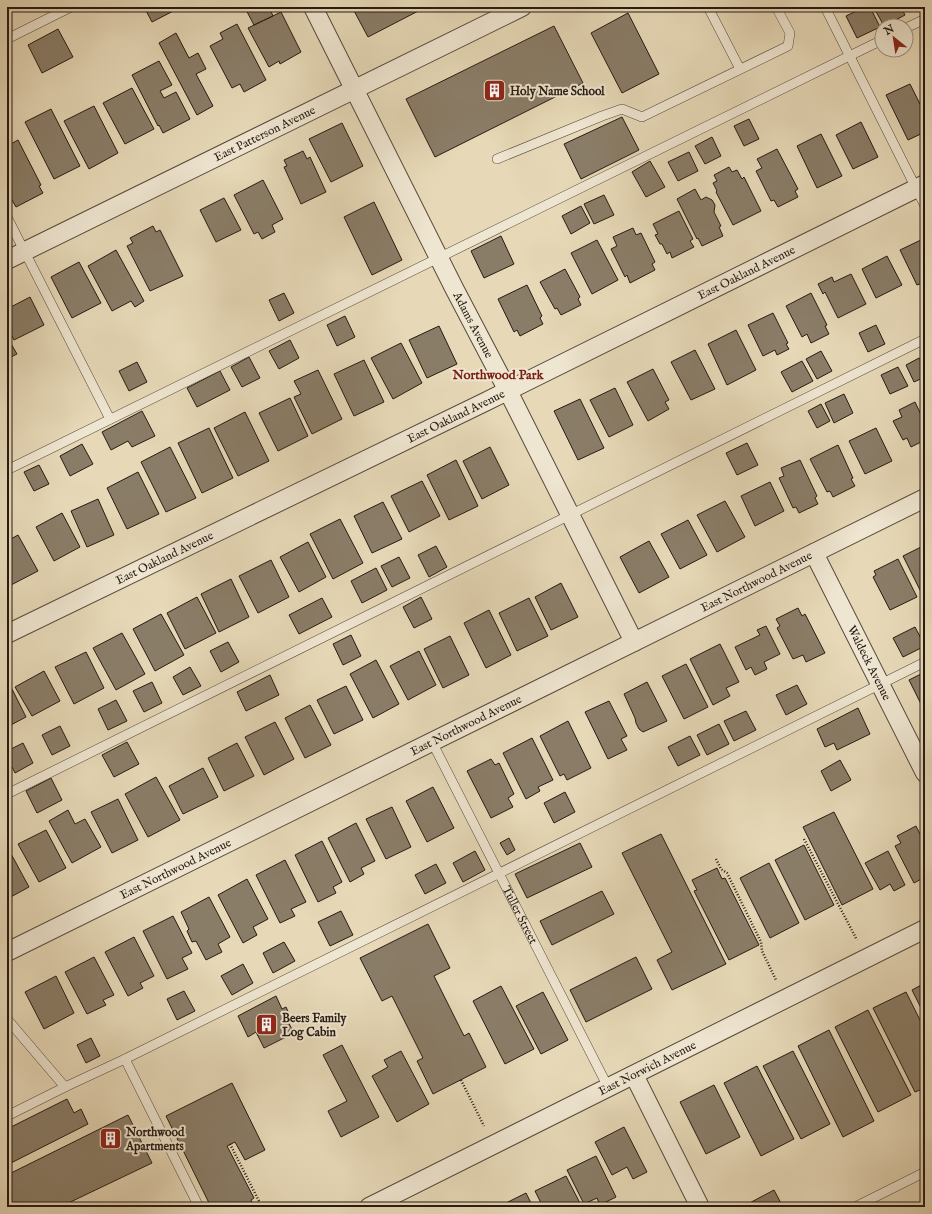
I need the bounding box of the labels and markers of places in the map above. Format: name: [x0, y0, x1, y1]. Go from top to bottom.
building icon: Holy Name School: [481, 78, 507, 104]
place label: Holy Name School: [510, 84, 605, 100]
place label: Beers Family Log Cabin: [281, 1011, 347, 1041]
building icon: Beers Family Log Cabin: [253, 1012, 279, 1038]
place label: Northwood Apartments: [125, 1125, 185, 1155]
building icon: Northwood Apartments: [97, 1126, 123, 1152]

